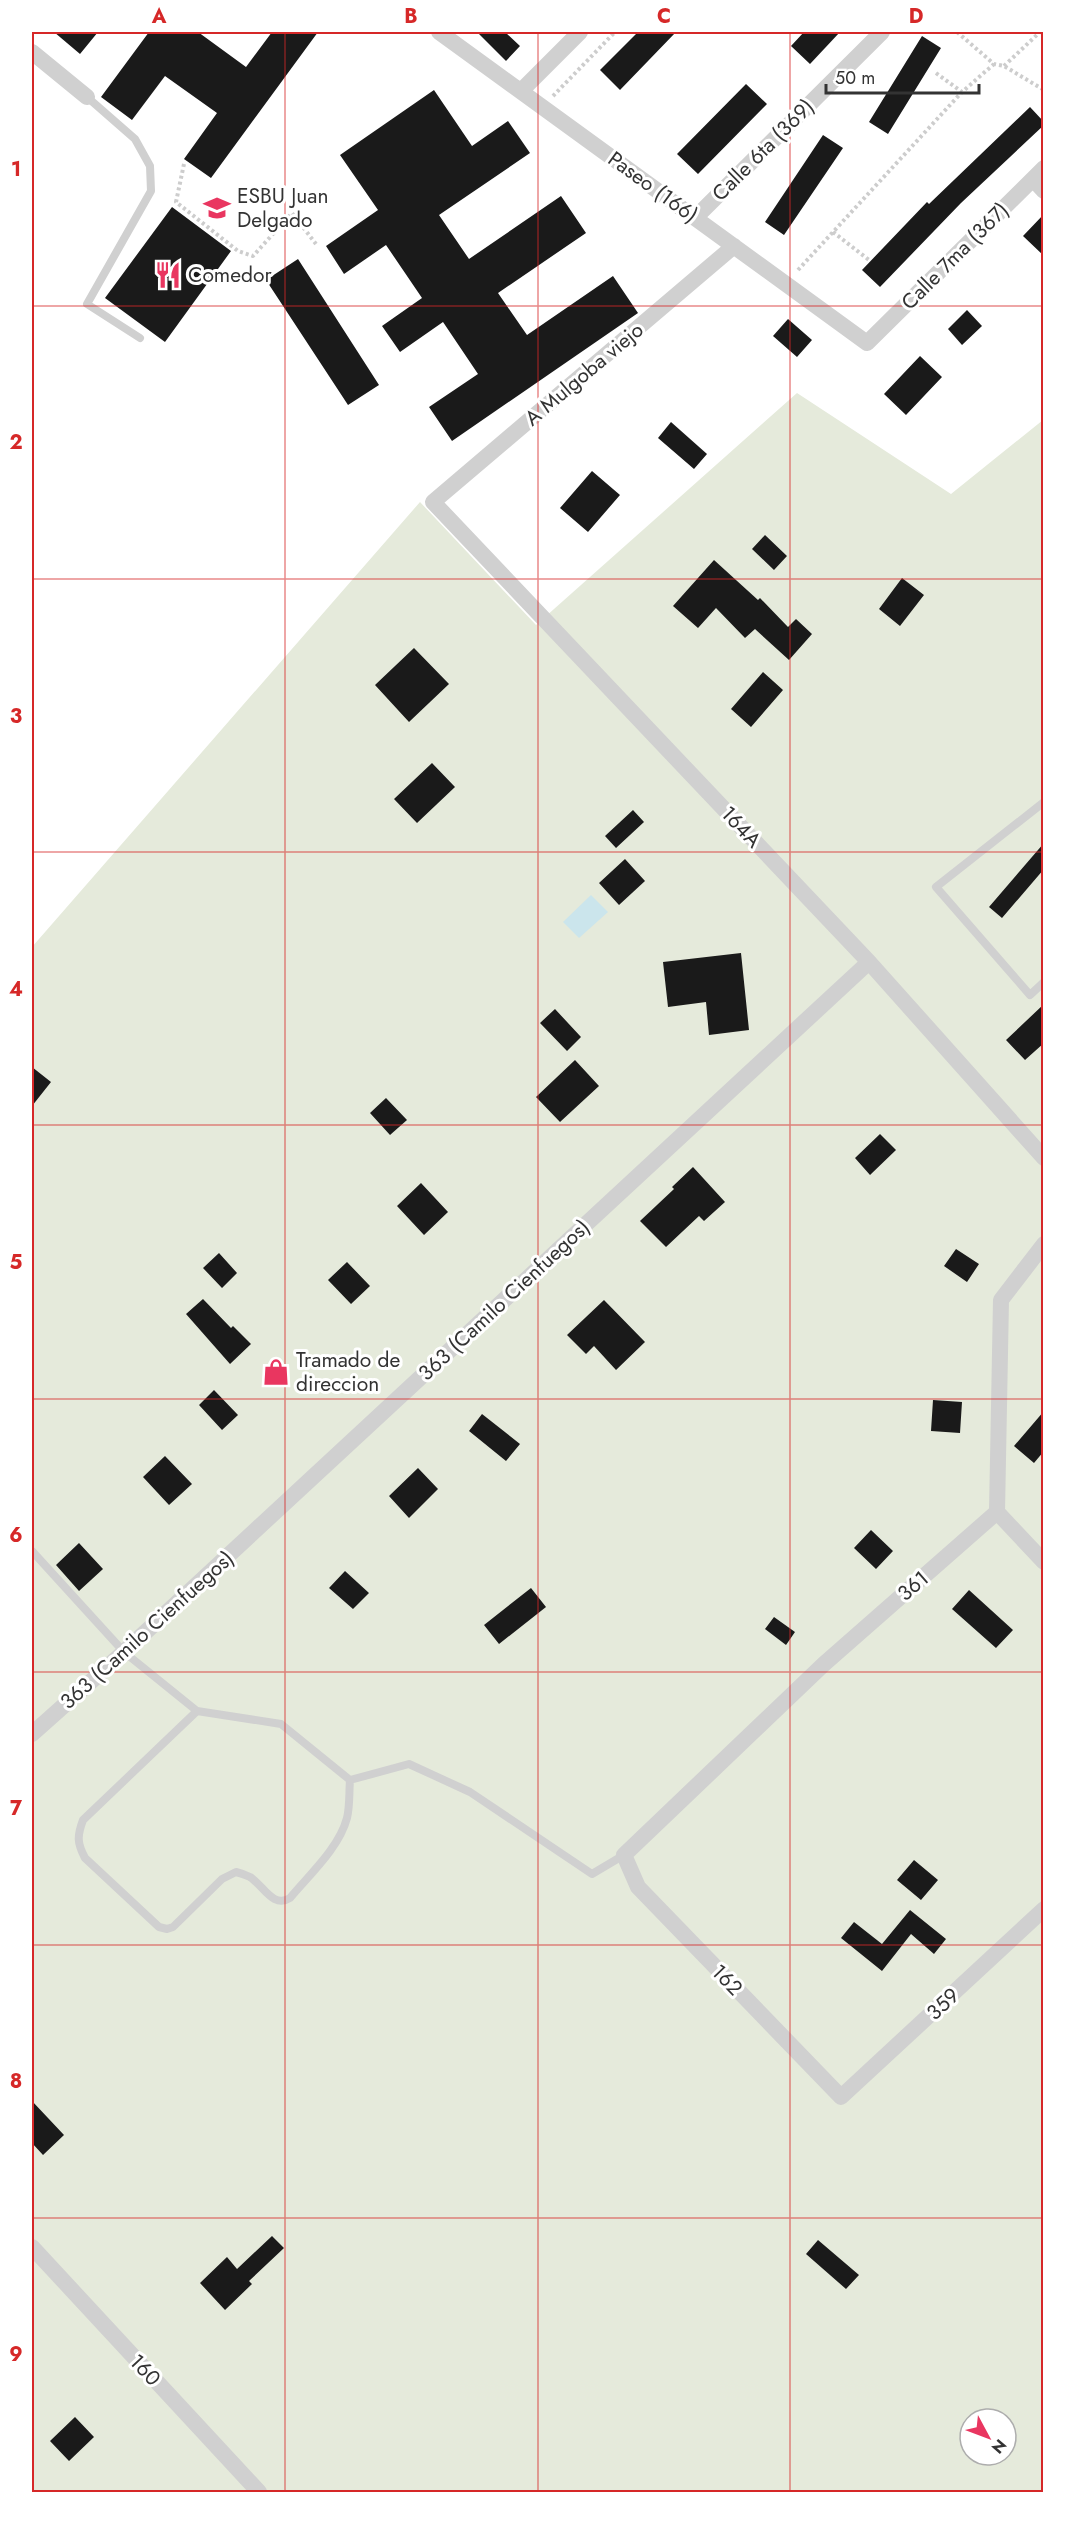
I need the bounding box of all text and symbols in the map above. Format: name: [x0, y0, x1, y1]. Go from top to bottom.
text: A: [151, 2, 167, 31]
text: B: [404, 2, 418, 31]
text: C: [657, 2, 671, 31]
text: D: [909, 2, 923, 31]
scale bar: [826, 57, 979, 95]
text: 50 m: [835, 65, 875, 91]
street label: Calle 6ta (369): [705, 92, 821, 208]
street label: Paseo (166): [602, 144, 704, 230]
text: 1: [11, 155, 21, 184]
place label: ESBU Juan Delgado: [237, 181, 328, 235]
school or university icon: ESBU Juan Delgado: [202, 193, 232, 223]
street label: Calle 7ma (367): [894, 195, 1016, 317]
restaurant icon: Comedor: [153, 260, 183, 290]
place label: Comedor: [188, 260, 272, 290]
street label: A Mulgoba viejo: [518, 315, 650, 433]
text: 2: [9, 428, 23, 457]
text: 3: [10, 702, 22, 731]
street label: 164A: [714, 799, 768, 855]
text: 4: [9, 975, 23, 1004]
street label: 363 (Camilo Cienfuegos): [412, 1212, 596, 1388]
text: 5: [10, 1248, 23, 1277]
place label: Tramado de direccion: [296, 1345, 401, 1399]
shop icon: Tramado de direccion: [261, 1357, 291, 1387]
text: 6: [9, 1521, 23, 1550]
street label: 363 (Camilo Cienfuegos): [53, 1544, 241, 1716]
street label: 361: [891, 1564, 935, 1608]
text: 7: [10, 1794, 23, 1823]
street label: 162: [705, 1958, 749, 2002]
street label: 359: [920, 1981, 966, 2027]
text: 8: [10, 2067, 22, 2096]
text: 9: [9, 2340, 23, 2369]
street label: 160: [122, 2347, 168, 2393]
north arrow: [958, 2407, 1018, 2467]
text: N: [986, 2434, 1012, 2459]

